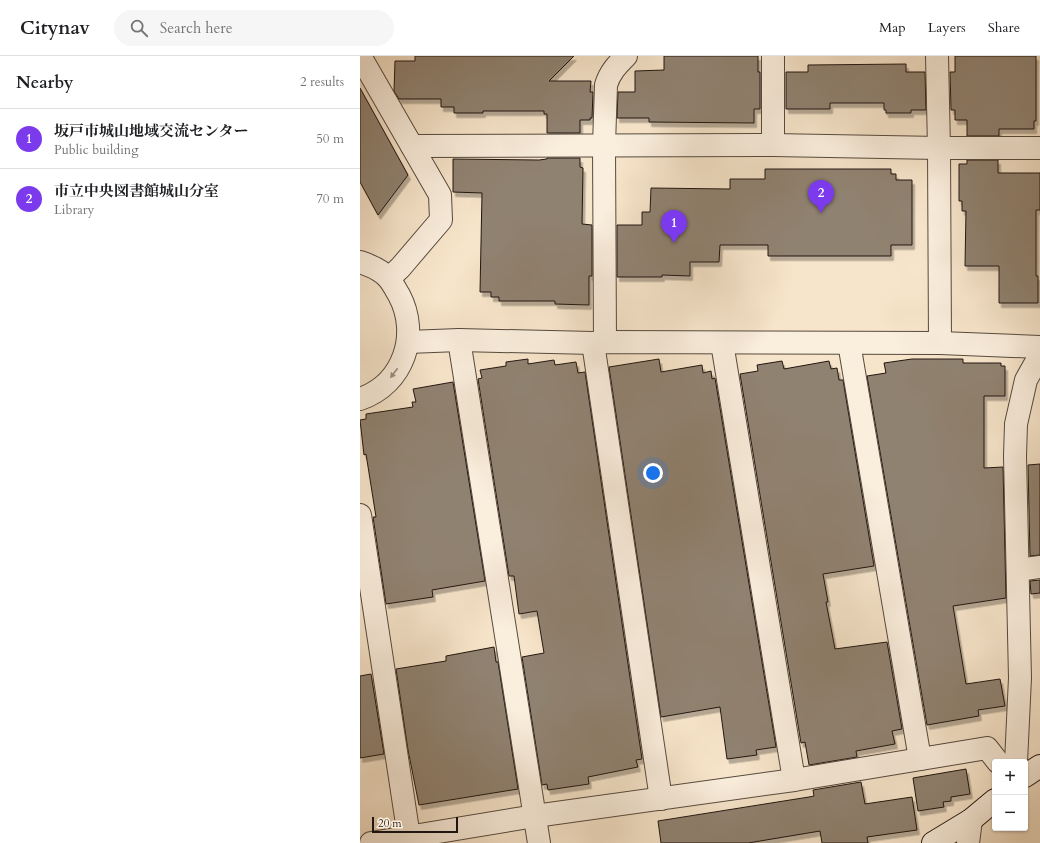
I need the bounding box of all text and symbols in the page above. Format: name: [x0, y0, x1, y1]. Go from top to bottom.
search box: [114, 10, 394, 46]
text: Citynav: [20, 15, 90, 41]
icon: search: [128, 17, 150, 39]
text: Search here: [160, 18, 233, 38]
text: Map: [879, 18, 906, 37]
text: Layers: [928, 18, 966, 37]
text: Share: [988, 18, 1020, 37]
text: Nearby: [16, 71, 73, 94]
text: 2 results: [300, 73, 344, 91]
text: 坂戸市城山地域交流センター: [54, 121, 248, 141]
text: 1: [26, 130, 32, 148]
text: 50 m: [316, 130, 344, 148]
text: Public building: [54, 141, 139, 159]
pin: 2: [808, 180, 834, 213]
text: 市立中央図書館城山分室: [54, 181, 219, 201]
text: 2: [26, 190, 32, 208]
text: 70 m: [316, 190, 344, 208]
text: Library: [54, 201, 94, 219]
pin: 1: [661, 210, 687, 243]
one-way arrow: [390, 368, 398, 379]
your location: [643, 463, 663, 483]
map controls: [992, 759, 1028, 831]
button: +: [992, 759, 1028, 795]
button: −: [992, 795, 1028, 831]
scale bar: [372, 815, 458, 834]
text: 20 m: [378, 816, 402, 831]

